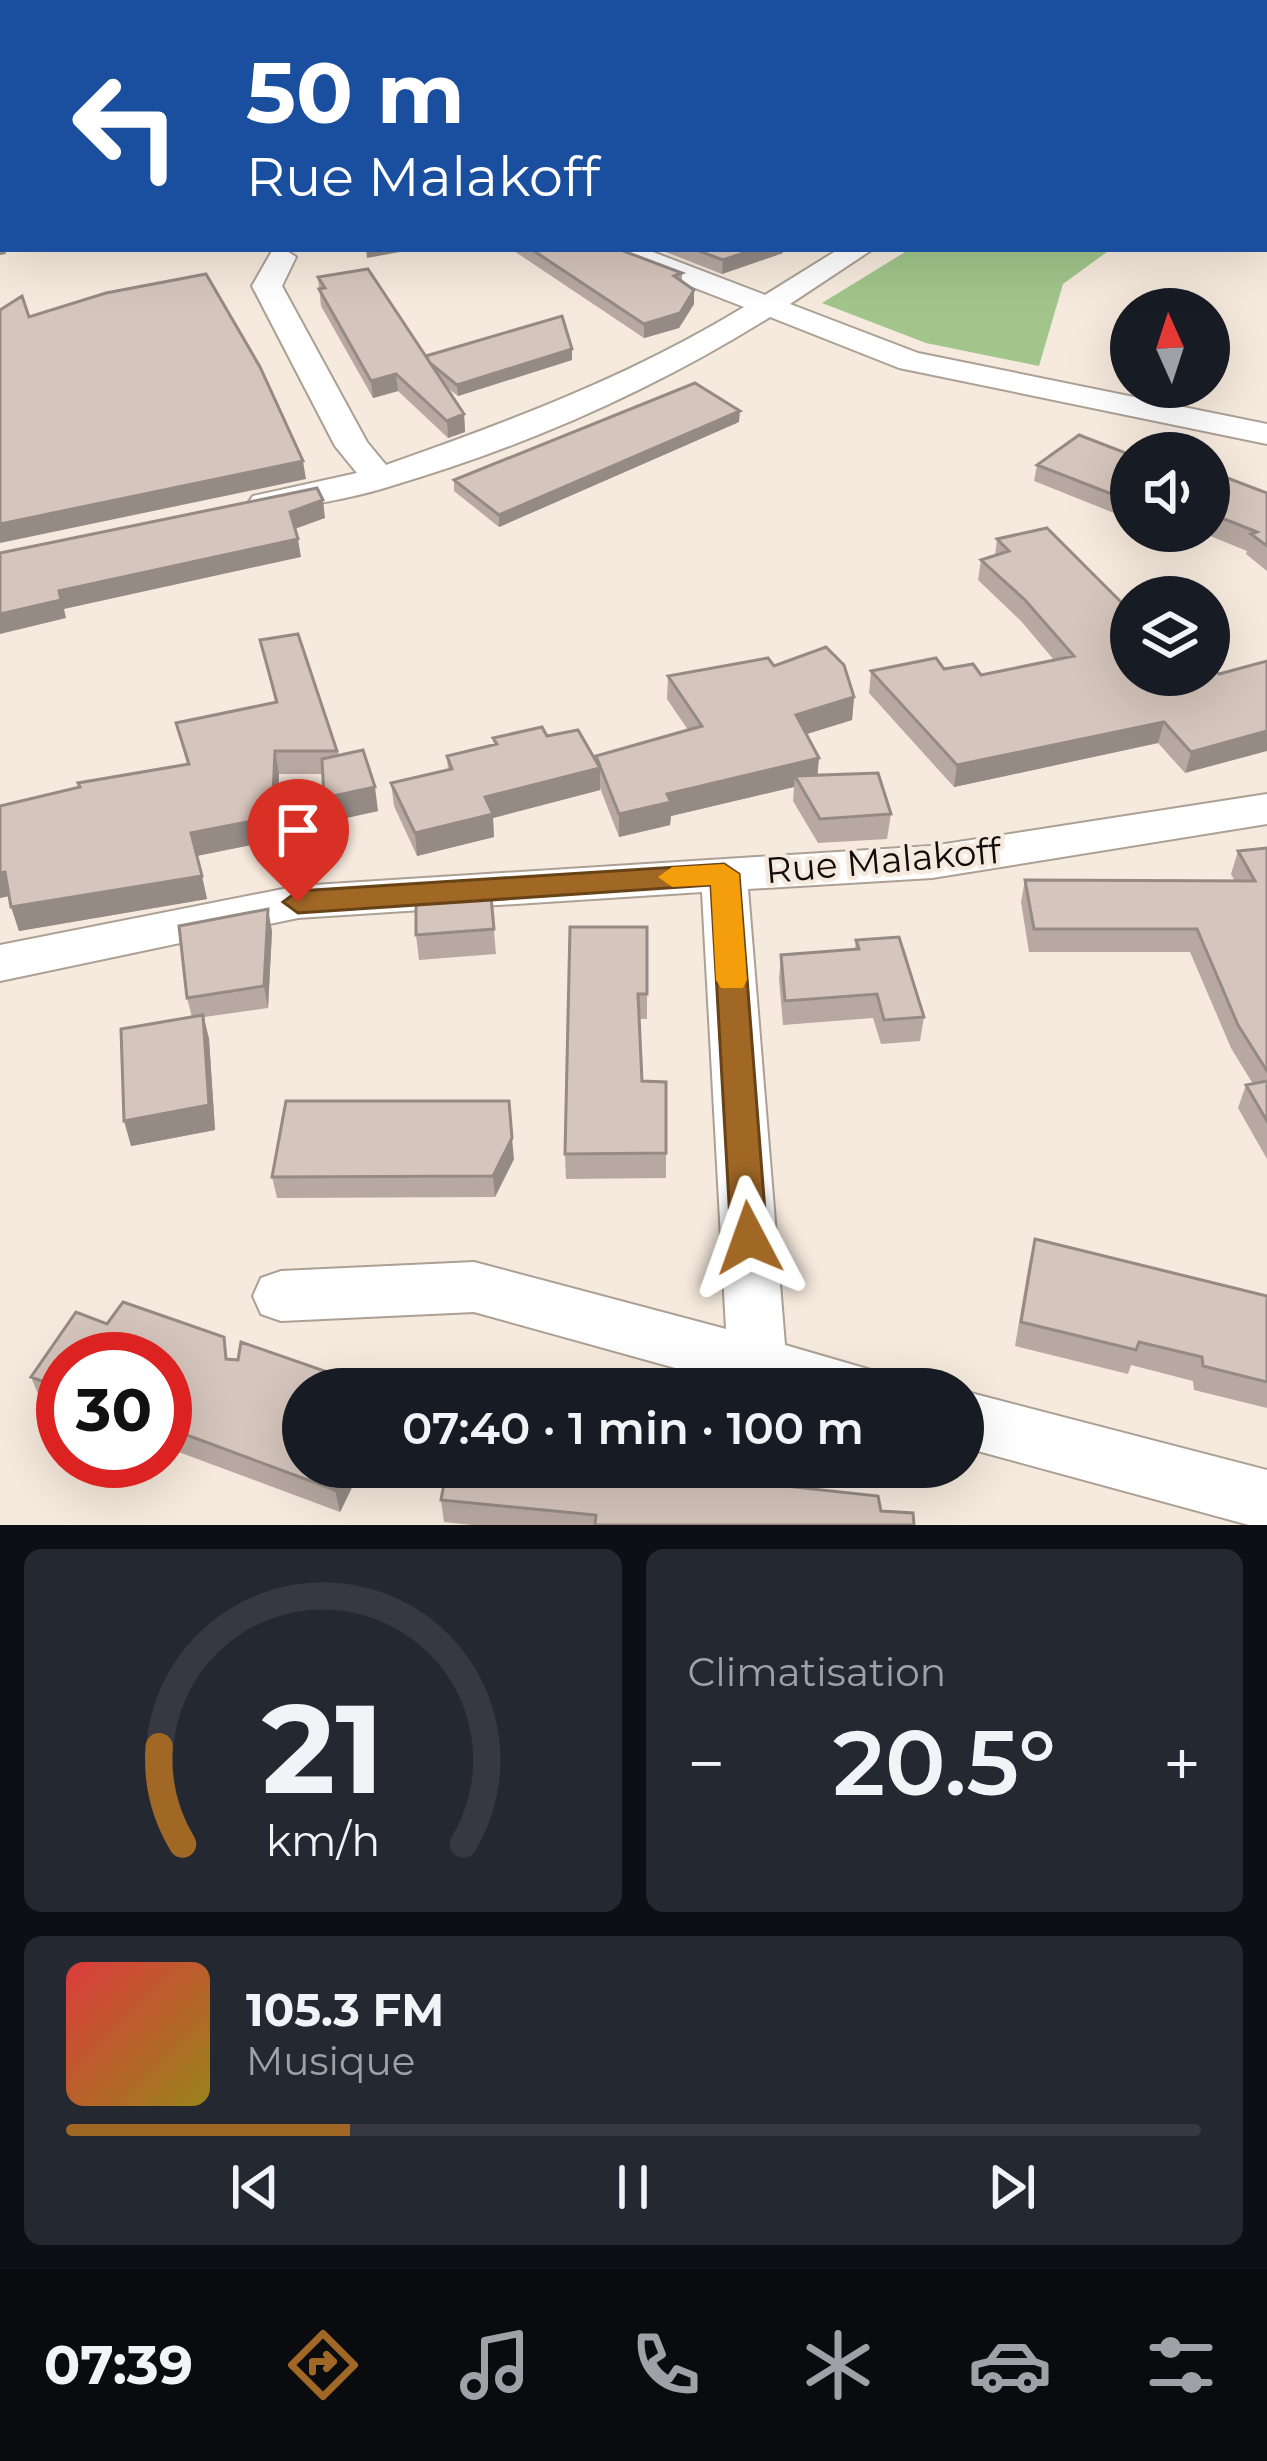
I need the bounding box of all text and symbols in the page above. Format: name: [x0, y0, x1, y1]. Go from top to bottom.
text: 50 m: [246, 42, 465, 144]
icon: left: [48, 48, 204, 204]
text: Rue Malakoff: [246, 144, 600, 210]
north arrow: [1110, 288, 1230, 408]
map controls: [1110, 288, 1230, 696]
button: sound: [1110, 432, 1230, 552]
button: layers: [1110, 576, 1230, 696]
pin: [247, 779, 349, 902]
icon: arrive: [265, 797, 331, 863]
street label: Rue Malakoff: [764, 828, 1004, 892]
position arrow: [686, 1175, 812, 1301]
speed limit sign: 30: [36, 1332, 192, 1488]
text: 07:40 · 1 min · 100 m: [402, 1400, 864, 1455]
text: Climatisation: [688, 1648, 946, 1696]
text: 21: [261, 1672, 384, 1824]
text: 20.5°: [833, 1708, 1056, 1818]
text: −: [688, 1723, 725, 1804]
text: +: [1163, 1723, 1201, 1804]
text: km/h: [266, 1813, 380, 1866]
text: 105.3 FM: [246, 1982, 444, 2037]
text: Musique: [246, 2037, 415, 2085]
icon: previous: [222, 2154, 288, 2220]
icon: pause: [600, 2154, 666, 2220]
icon: next: [979, 2154, 1045, 2220]
icon: directions: [281, 2323, 365, 2407]
icon: music: [453, 2323, 537, 2407]
icon: phone: [624, 2323, 708, 2407]
icon: climate: [796, 2323, 880, 2407]
icon: car: [968, 2323, 1052, 2407]
icon: filters: [1139, 2323, 1223, 2407]
text: 07:39: [44, 2332, 193, 2398]

